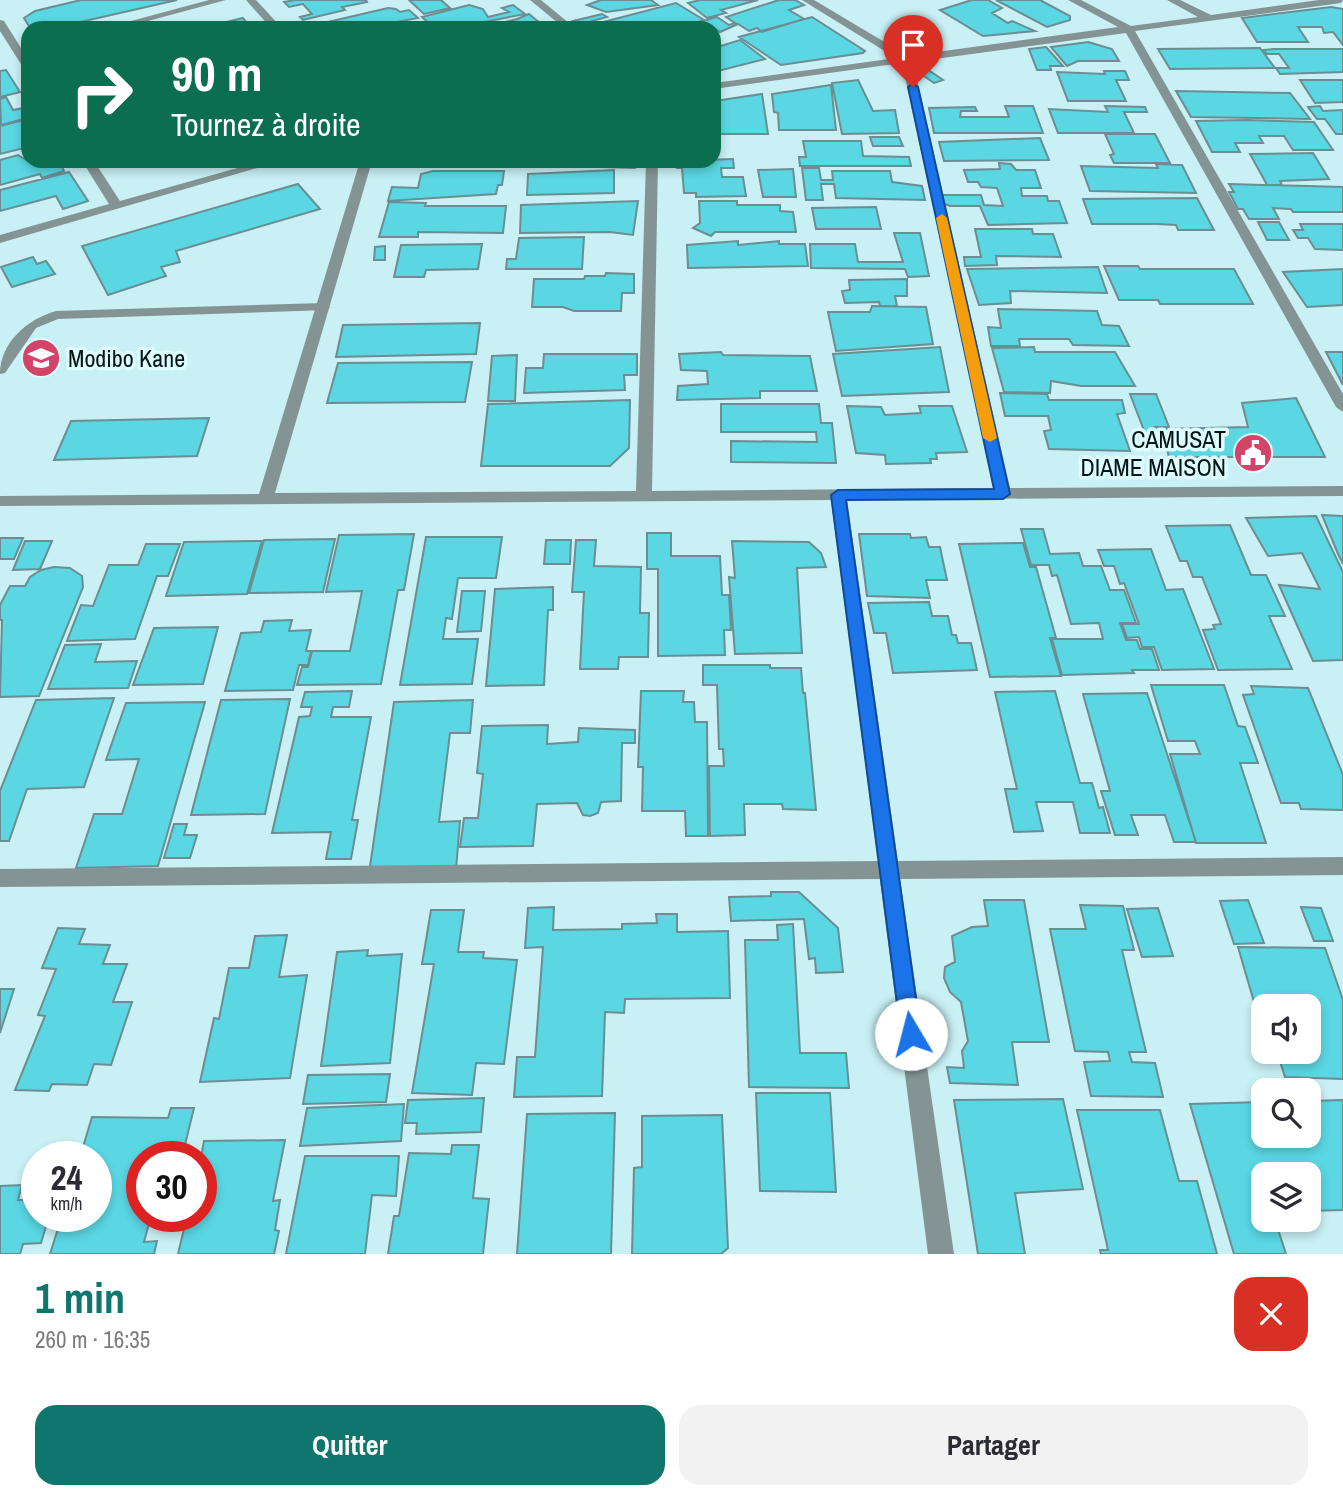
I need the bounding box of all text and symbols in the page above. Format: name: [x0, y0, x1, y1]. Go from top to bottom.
pin: [883, 15, 943, 87]
icon: arrive: [894, 26, 932, 64]
text: 90 m: [171, 40, 263, 106]
icon: right: [56, 49, 147, 140]
text: Tournez à droite: [171, 103, 361, 146]
school or university icon: Modibo Kane: [20, 337, 62, 379]
place label: Modibo Kane: [68, 342, 185, 374]
place label: CAMUSAT DIAME MAISON: [1081, 423, 1226, 483]
public building icon: CAMUSAT DIAME MAISON: [1232, 432, 1274, 474]
map controls: [1251, 994, 1321, 1232]
button: sound: [1251, 994, 1321, 1064]
position arrow: [874, 997, 948, 1071]
button: search: [1251, 1078, 1321, 1148]
speed limit sign: 30: [126, 1141, 217, 1232]
text: 24: [51, 1154, 82, 1201]
button: layers: [1251, 1162, 1321, 1232]
text: km/h: [51, 1191, 83, 1216]
text: 1 min: [35, 1270, 125, 1326]
button: close: [1234, 1277, 1308, 1351]
text: 260 m · 16:35: [35, 1324, 150, 1355]
button: Quitter: [35, 1405, 665, 1485]
button: Partager: [679, 1405, 1308, 1485]

